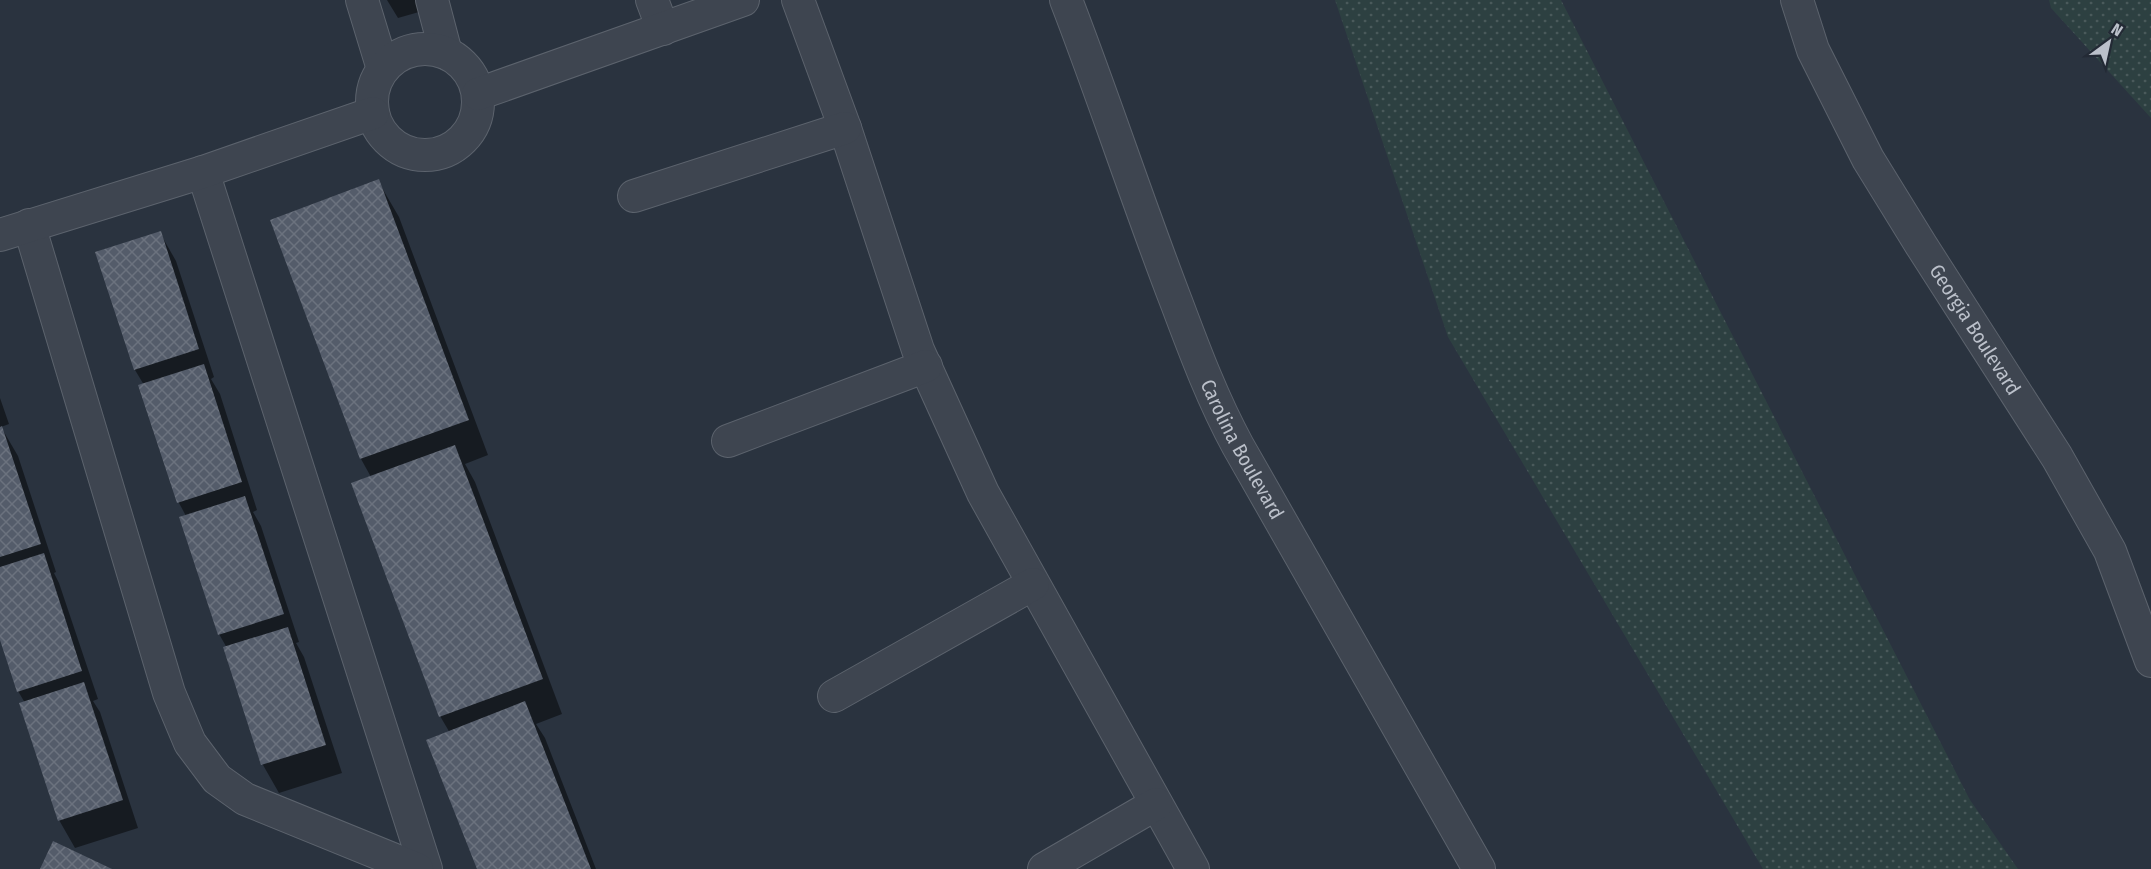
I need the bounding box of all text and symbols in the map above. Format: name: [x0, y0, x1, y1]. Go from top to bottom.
north arrow: [2079, 12, 2139, 72]
text: N: [2108, 19, 2126, 40]
street label: Georgia Boulevard: [1925, 260, 2026, 399]
street label: Carolina Boulevard: [1196, 376, 1289, 523]

